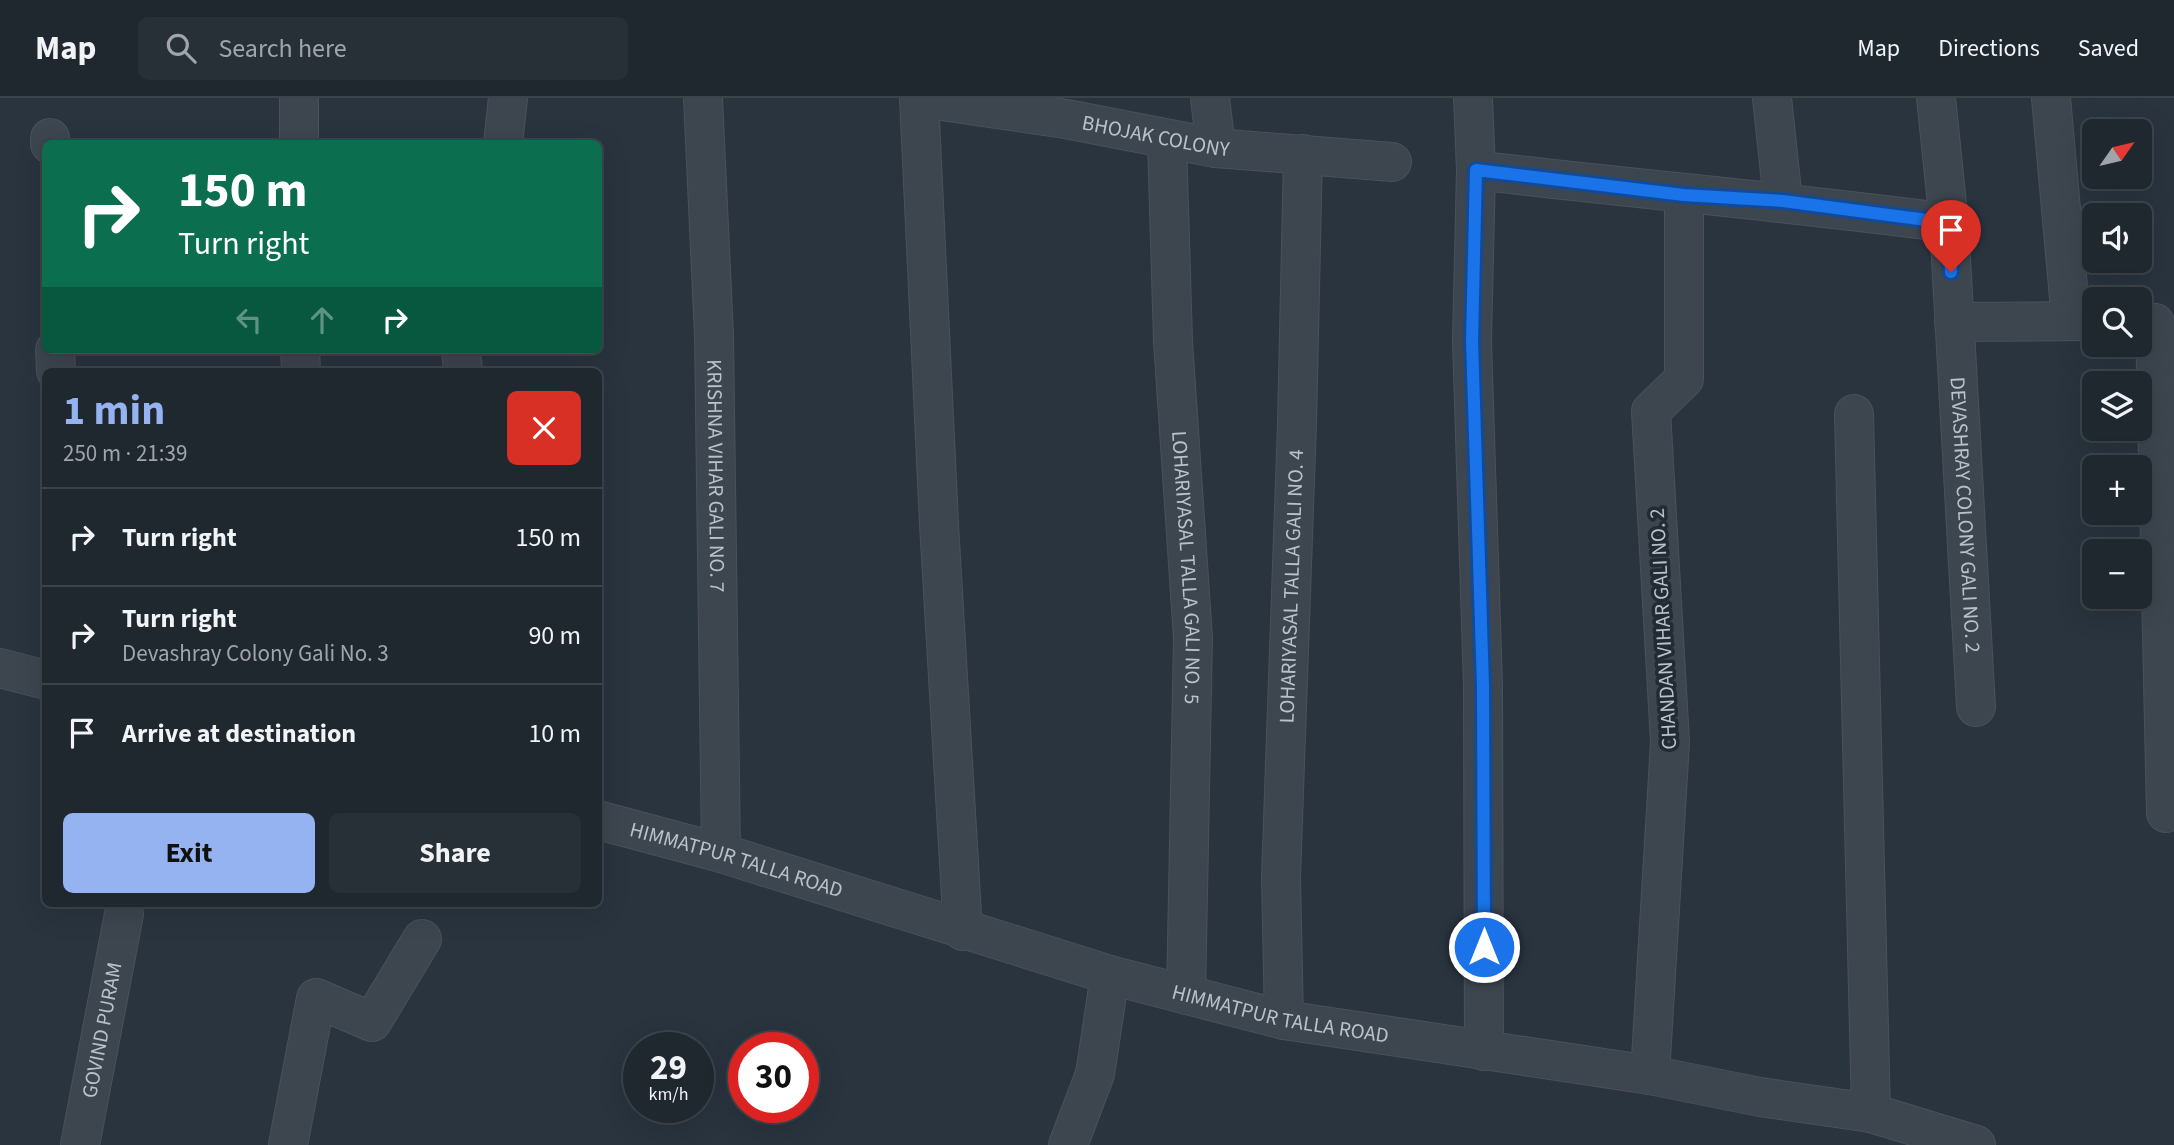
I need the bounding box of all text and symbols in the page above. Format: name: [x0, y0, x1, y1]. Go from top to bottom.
search box: [138, 17, 628, 80]
text: Map: [35, 25, 96, 72]
icon: search: [162, 29, 200, 67]
text: Search here: [218, 30, 347, 67]
text: Map: [1857, 31, 1900, 66]
text: Directions: [1938, 31, 2040, 66]
text: Saved: [2078, 31, 2139, 66]
street label: BHOJAK COLONY: [1080, 107, 1232, 164]
north arrow: [2082, 119, 2152, 189]
map controls: [2082, 119, 2152, 609]
text: 150 m: [178, 156, 307, 226]
icon: right: [63, 168, 154, 259]
pin: [1921, 200, 1981, 272]
button: sound: [2082, 203, 2152, 273]
icon: arrive: [1932, 211, 1970, 249]
text: Turn right: [178, 221, 309, 267]
button: search: [2082, 287, 2152, 357]
icon: left: [230, 301, 268, 339]
icon: ahead: [303, 301, 341, 339]
icon: right: [376, 301, 414, 339]
street label: KRISHNA VIHAR GALI NO. 7: [699, 359, 732, 592]
button: layers: [2082, 371, 2152, 441]
street label: DEVASHRAY COLONY GALI NO. 2: [1943, 376, 1988, 654]
text: 1 min: [63, 381, 165, 441]
button: close: [507, 391, 581, 465]
street label: LOHARIYASAL TALLA GALI NO. 5: [1164, 430, 1208, 705]
text: 250 m · 21:39: [63, 437, 187, 470]
street label: LOHARIYASAL TALLA GALI NO. 4: [1271, 449, 1311, 724]
button: +: [2082, 455, 2152, 525]
street label: CHANDAN VIHAR GALI NO. 2: [1642, 507, 1684, 751]
icon: right: [63, 518, 101, 556]
text: Turn right: [122, 519, 237, 556]
text: 150 m: [515, 519, 581, 556]
button: −: [2082, 539, 2152, 609]
text: Turn right: [122, 600, 237, 637]
icon: right: [63, 616, 101, 654]
text: 90 m: [528, 617, 581, 654]
text: Devashray Colony Gali No. 3: [122, 637, 389, 670]
icon: arrive: [63, 714, 101, 752]
text: Arrive at destination: [122, 715, 356, 752]
text: 10 m: [528, 715, 581, 752]
button: Exit: [63, 813, 315, 893]
button: Share: [329, 813, 581, 893]
street label: HIMMATPUR TALLA ROAD: [627, 814, 847, 905]
position arrow: [1447, 910, 1521, 984]
street label: GOVIND PURAM: [74, 960, 130, 1101]
street label: HIMMATPUR TALLA ROAD: [1169, 977, 1391, 1051]
speed limit sign: 30: [728, 1032, 819, 1123]
text: 29: [650, 1043, 687, 1093]
text: km/h: [649, 1082, 688, 1107]

